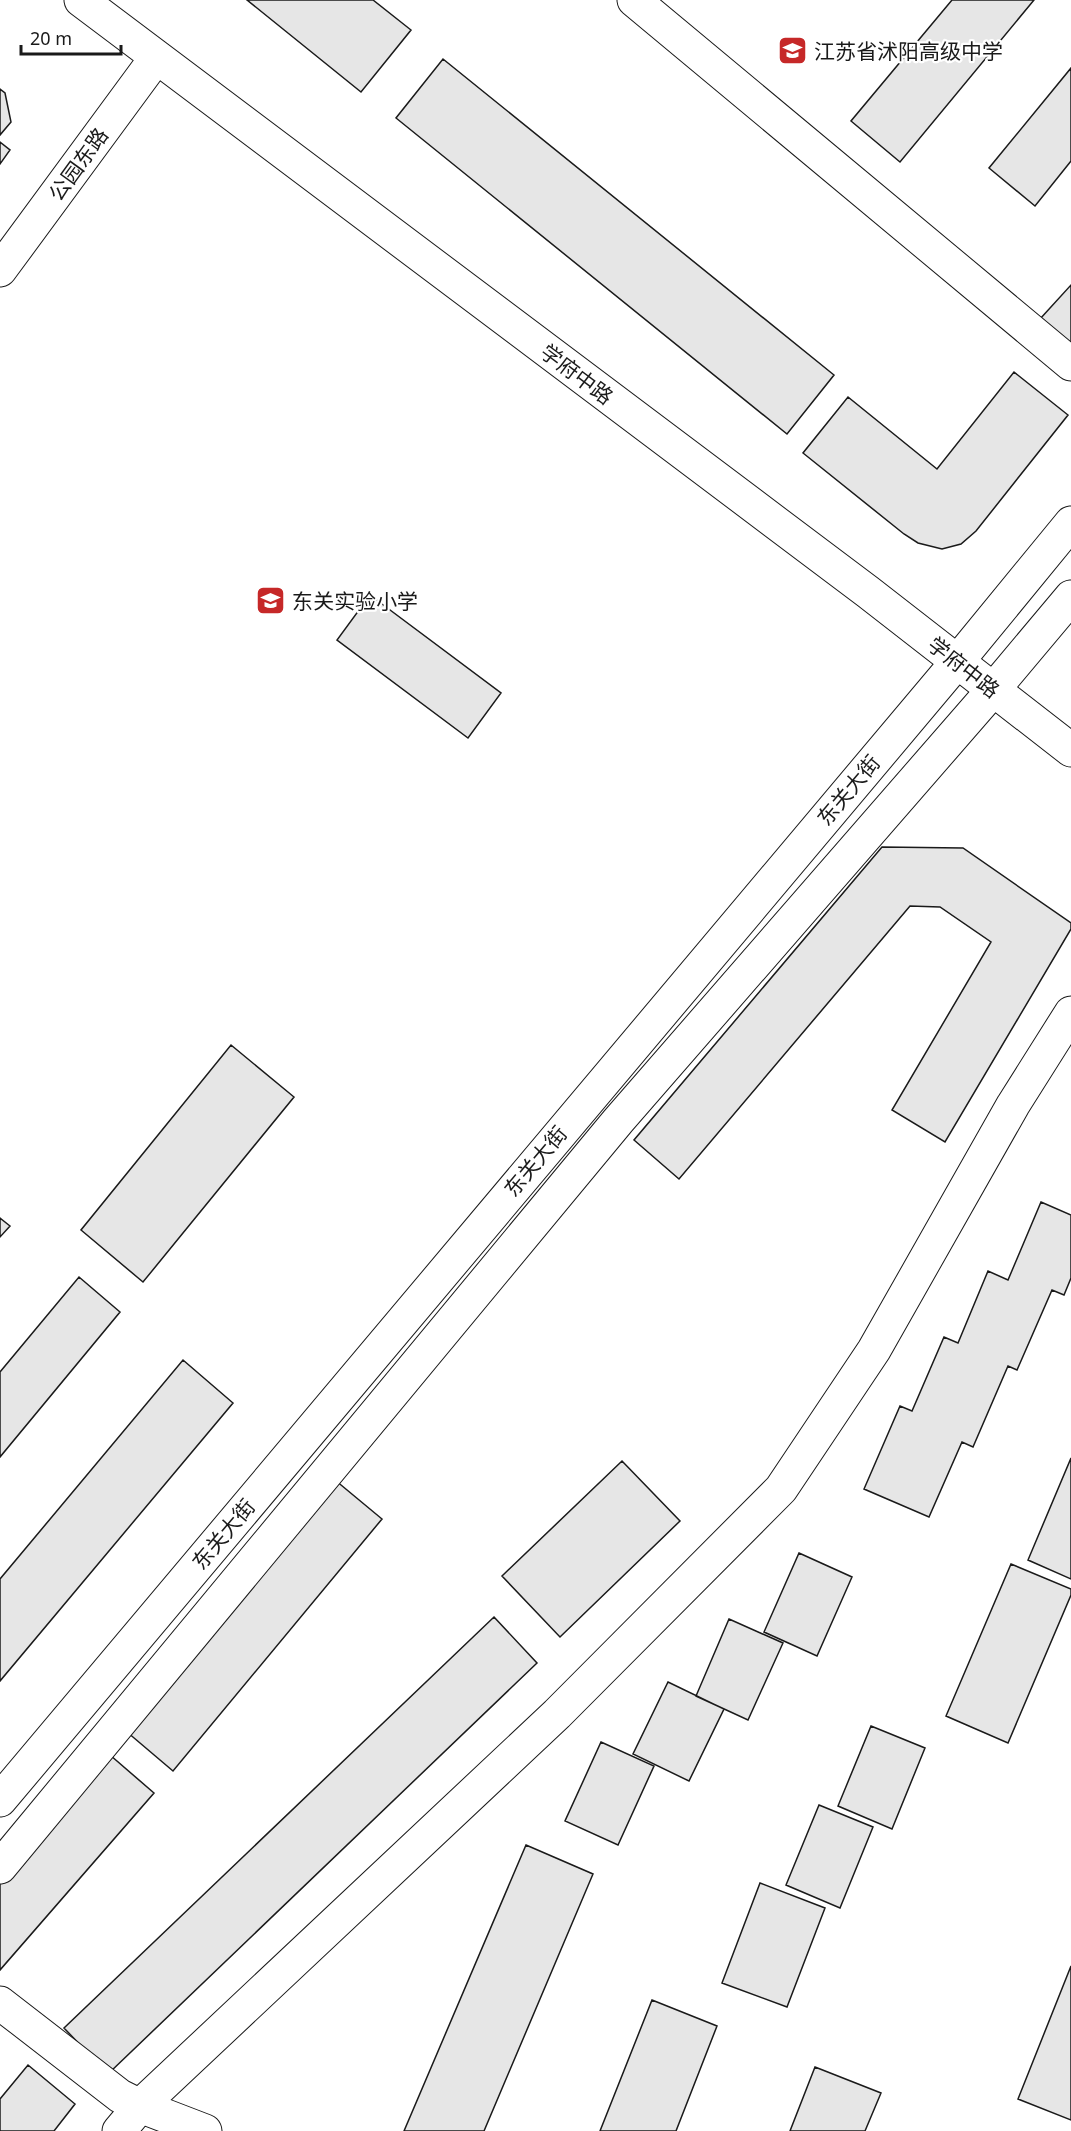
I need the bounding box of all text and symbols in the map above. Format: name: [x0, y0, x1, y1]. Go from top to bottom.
scale bar: [21, 18, 122, 56]
text: 20 m: [30, 26, 72, 50]
school or university icon: 江苏省沭阳高级中学: [777, 35, 809, 67]
place label: 江苏省沭阳高级中学: [814, 37, 1003, 65]
street label: 公园东路: [42, 122, 114, 206]
street label: 学府中路: [535, 338, 619, 410]
school or university icon: 东关实验小学: [255, 585, 287, 617]
place label: 东关实验小学: [292, 587, 418, 615]
street label: 学府中路: [922, 630, 1006, 704]
street label: 东关大街: [810, 749, 886, 831]
street label: 东关大街: [497, 1120, 573, 1202]
street label: 东关大街: [185, 1493, 261, 1575]

